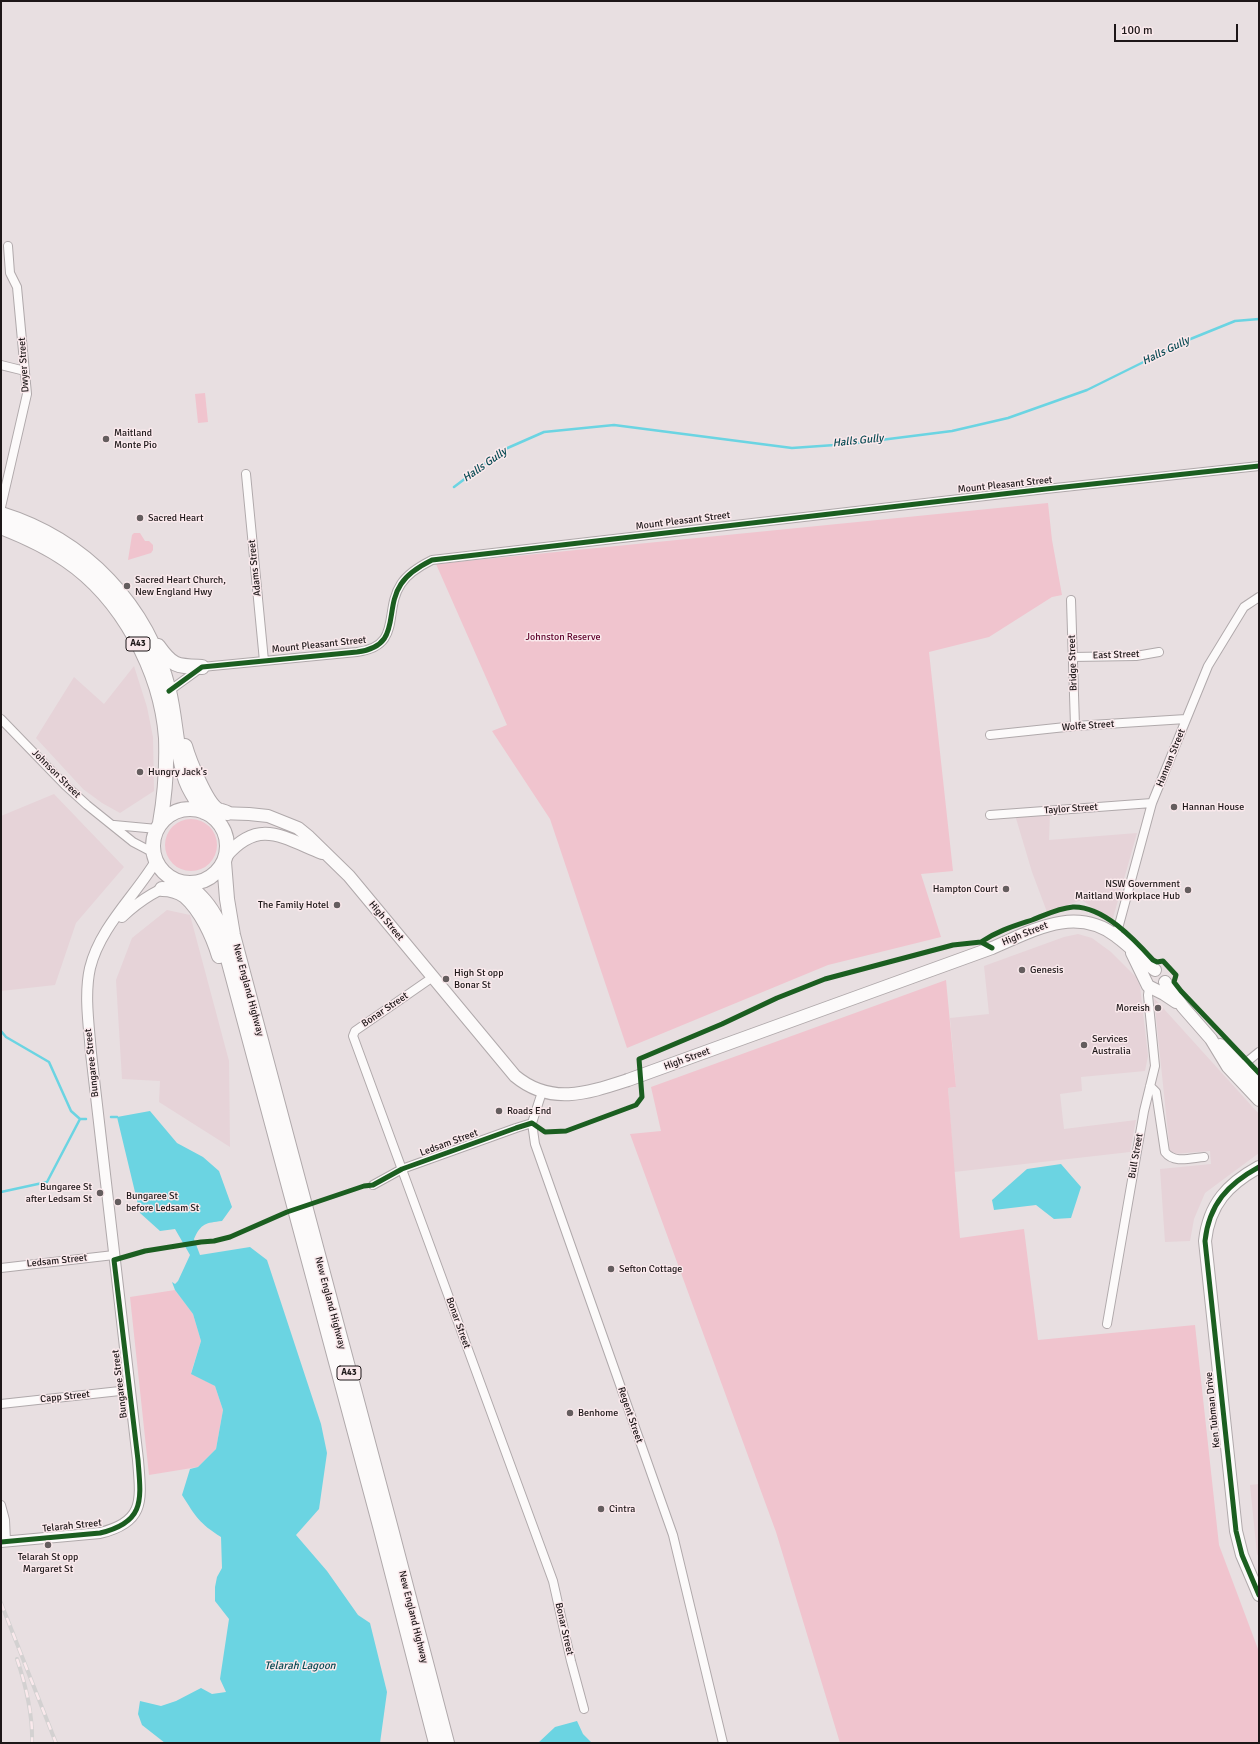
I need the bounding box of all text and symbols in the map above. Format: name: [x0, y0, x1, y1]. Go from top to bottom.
scale bar: [1116, 16, 1240, 42]
text: 100 m: [1121, 23, 1153, 38]
water label: Halls Gully: [1140, 334, 1192, 368]
street label: Dwyer Street: [16, 337, 32, 393]
place label: Maitland Monte Pio: [114, 427, 157, 450]
water label: Halls Gully: [832, 432, 884, 450]
marker: Maitland Monte Pio: [101, 434, 111, 444]
water label: Halls Gully: [460, 445, 510, 485]
street label: Mount Pleasant Street: [957, 474, 1053, 496]
street label: Mount Pleasant Street: [635, 509, 731, 533]
place label: Sacred Heart: [148, 512, 204, 524]
marker: Sacred Heart: [135, 513, 145, 523]
street label: Adams Street: [246, 539, 264, 597]
place label: Sacred Heart Church, New England Hwy: [135, 574, 226, 598]
marker: Sacred Heart Church, New England Hwy: [122, 581, 132, 591]
park label: Johnston Reserve: [526, 631, 600, 643]
street label: Mount Pleasant Street: [271, 634, 367, 656]
street label: Bridge Street: [1066, 635, 1080, 691]
road number: A43: [126, 637, 150, 651]
street label: East Street: [1092, 648, 1140, 662]
street label: Wolfe Street: [1061, 718, 1115, 734]
street label: Hannan Street: [1154, 727, 1188, 789]
street label: Johnson Street: [29, 747, 83, 801]
place label: Hungry Jack's: [148, 766, 207, 778]
marker: Hungry Jack's: [135, 767, 145, 777]
street label: Taylor Street: [1044, 801, 1098, 817]
place label: Hannan House: [1182, 801, 1244, 813]
marker: Hannan House: [1169, 802, 1179, 812]
place label: NSW Government Maitland Workplace Hub: [1075, 878, 1180, 902]
place label: Hampton Court: [933, 883, 998, 895]
marker: Hampton Court: [1001, 884, 1011, 894]
marker: NSW Government Maitland Workplace Hub: [1183, 885, 1193, 895]
place label: The Family Hotel: [258, 899, 329, 911]
street label: High Street: [366, 899, 406, 943]
marker: The Family Hotel: [332, 900, 342, 910]
street label: High Street: [1000, 919, 1050, 949]
street label: New England Highway: [230, 942, 266, 1038]
place label: Genesis: [1030, 964, 1063, 976]
marker: Genesis: [1017, 965, 1027, 975]
place label: High St opp Bonar St: [454, 967, 503, 990]
marker: High St opp Bonar St: [441, 974, 451, 984]
street label: Bonar Street: [359, 990, 411, 1030]
place label: Moreish: [1116, 1002, 1150, 1014]
marker: Moreish: [1153, 1003, 1163, 1013]
street label: Bungaree Street: [82, 1028, 102, 1098]
place label: Services Australia: [1092, 1033, 1131, 1056]
marker: Services Australia: [1079, 1040, 1089, 1050]
street label: High Street: [662, 1045, 712, 1073]
place label: Roads End: [507, 1105, 551, 1117]
marker: Roads End: [494, 1106, 504, 1116]
street label: Ledsam Street: [418, 1127, 480, 1159]
street label: Bull Street: [1126, 1133, 1146, 1179]
place label: Bungaree St after Ledsam St: [26, 1181, 92, 1204]
marker: Bungaree St after Ledsam St: [95, 1188, 105, 1198]
place label: Bungaree St before Ledsam St: [126, 1190, 199, 1214]
marker: Bungaree St before Ledsam St: [113, 1197, 123, 1207]
street label: Ledsam Street: [26, 1252, 88, 1270]
street label: New England Highway: [312, 1255, 348, 1351]
place label: Sefton Cottage: [619, 1263, 682, 1275]
marker: Sefton Cottage: [606, 1264, 616, 1274]
street label: Bonar Street: [443, 1296, 473, 1350]
street label: Bungaree Street: [110, 1349, 130, 1419]
road number: A43: [337, 1366, 361, 1380]
street label: Ken Tubman Drive: [1203, 1371, 1223, 1449]
street label: Regent Street: [615, 1385, 645, 1445]
street label: Capp Street: [40, 1388, 90, 1406]
place label: Benhome: [578, 1407, 618, 1419]
marker: Benhome: [565, 1408, 575, 1418]
place label: Cintra: [609, 1503, 635, 1515]
marker: Cintra: [596, 1504, 606, 1514]
street label: Telarah Street: [42, 1517, 102, 1535]
marker: Telarah St opp Margaret St: [43, 1540, 53, 1550]
place label: Telarah St opp Margaret St: [18, 1551, 78, 1574]
street label: New England Highway: [396, 1569, 430, 1665]
street label: Bonar Street: [552, 1601, 576, 1657]
water label: Telarah Lagoon: [264, 1659, 336, 1673]

